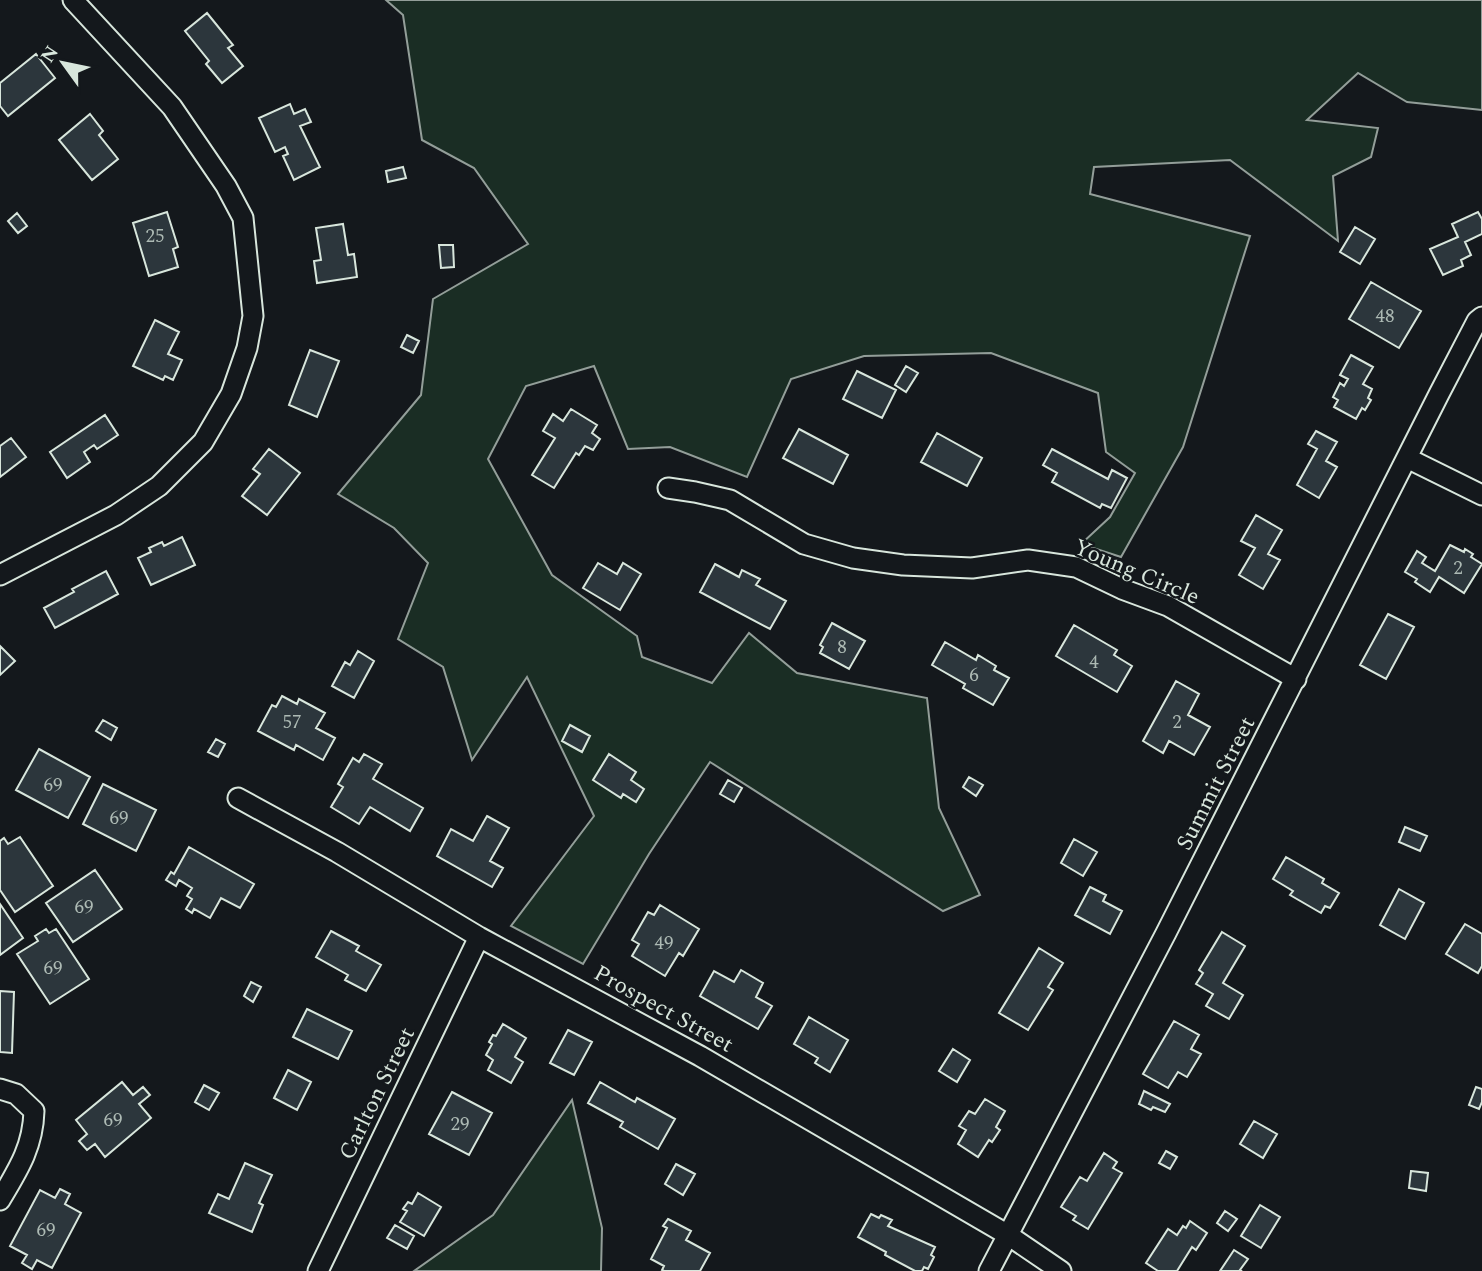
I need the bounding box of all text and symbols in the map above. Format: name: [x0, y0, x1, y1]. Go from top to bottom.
north arrow: [28, 28, 98, 98]
text: N: [34, 40, 66, 69]
house number: 25: [145, 222, 165, 251]
house number: 48: [1375, 302, 1395, 331]
street label: Young Circle: [1068, 530, 1205, 615]
house number: 2: [1453, 554, 1463, 583]
house number: 8: [837, 633, 847, 662]
house number: 4: [1089, 648, 1099, 677]
house number: 6: [969, 661, 979, 690]
house number: 57: [282, 708, 302, 737]
house number: 2: [1172, 708, 1182, 737]
street label: Summit Street: [1168, 711, 1265, 857]
house number: 69: [43, 771, 63, 800]
house number: 69: [109, 804, 129, 833]
house number: 69: [74, 893, 94, 922]
house number: 49: [654, 929, 674, 958]
house number: 69: [43, 954, 63, 983]
street label: Prospect Street: [587, 956, 740, 1062]
street label: Carlton Street: [330, 1021, 425, 1166]
house number: 69: [103, 1106, 123, 1135]
house number: 29: [450, 1110, 470, 1139]
house number: 69: [36, 1216, 56, 1245]

